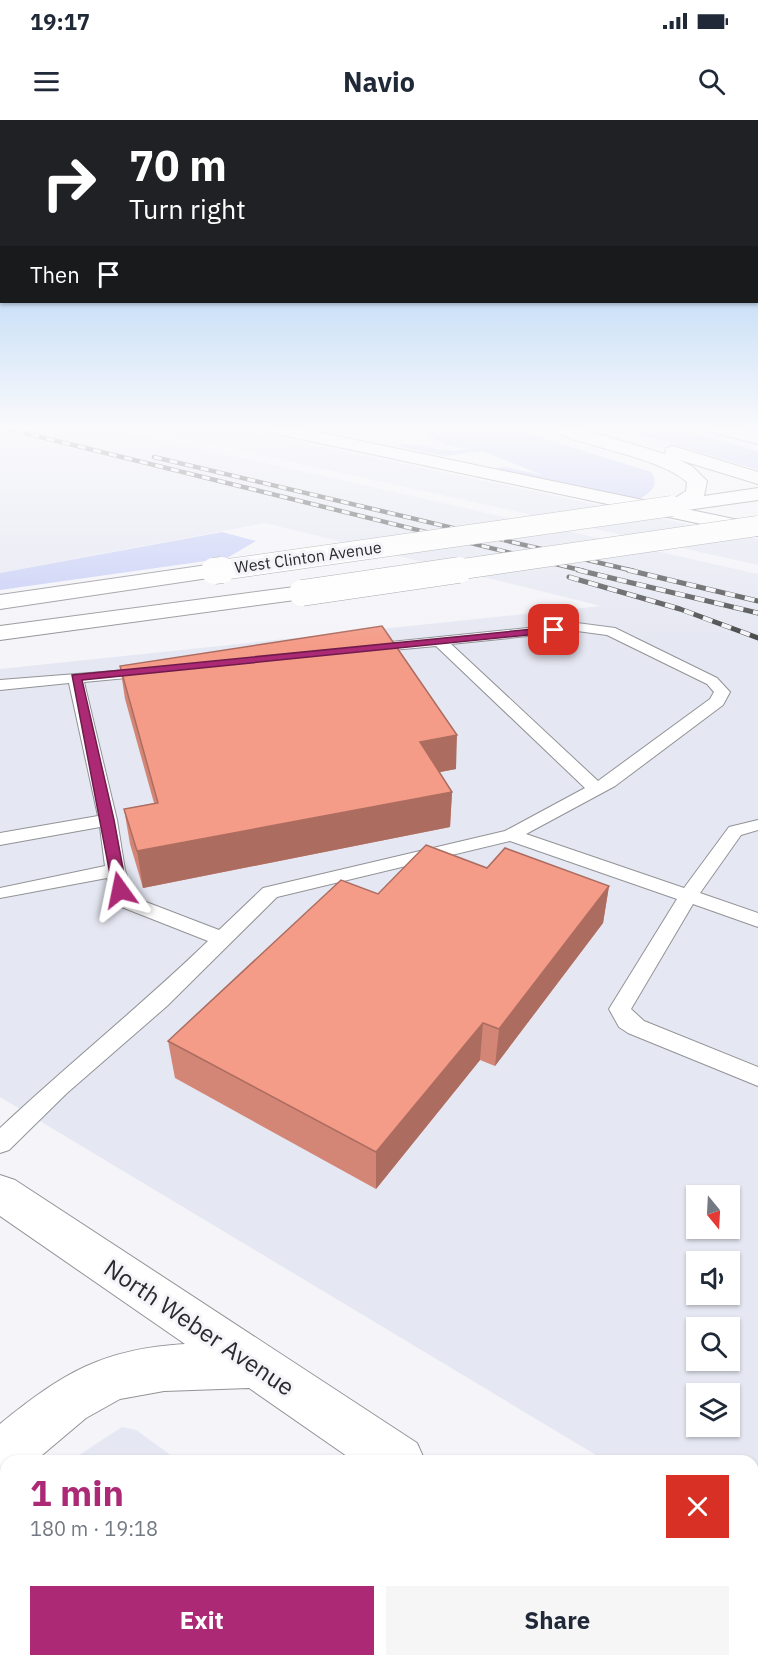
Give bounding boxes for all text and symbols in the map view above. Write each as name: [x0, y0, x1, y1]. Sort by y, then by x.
text: 19:17: [30, 7, 90, 36]
text: Navio: [343, 64, 415, 99]
icon: menu: [30, 65, 63, 98]
icon: search: [695, 65, 728, 98]
text: 70 m: [129, 138, 227, 193]
icon: right: [30, 144, 108, 222]
text: Turn right: [129, 191, 246, 226]
icon: arrive: [92, 258, 125, 291]
text: Then: [30, 260, 80, 289]
street label: West Clinton Avenue: [233, 537, 383, 577]
pin: [528, 604, 579, 655]
icon: arrive: [537, 613, 570, 646]
position arrow: [88, 858, 152, 922]
north arrow: [686, 1185, 740, 1239]
map controls: [686, 1185, 740, 1437]
button: sound: [686, 1251, 740, 1305]
street label: North Weber Avenue: [98, 1252, 301, 1403]
button: search: [686, 1317, 740, 1371]
button: layers: [686, 1383, 740, 1437]
text: 1 min: [30, 1469, 124, 1516]
button: close: [666, 1475, 729, 1538]
text: 180 m · 19:18: [30, 1515, 158, 1542]
button: Exit: [30, 1586, 374, 1655]
button: Share: [386, 1586, 729, 1655]

